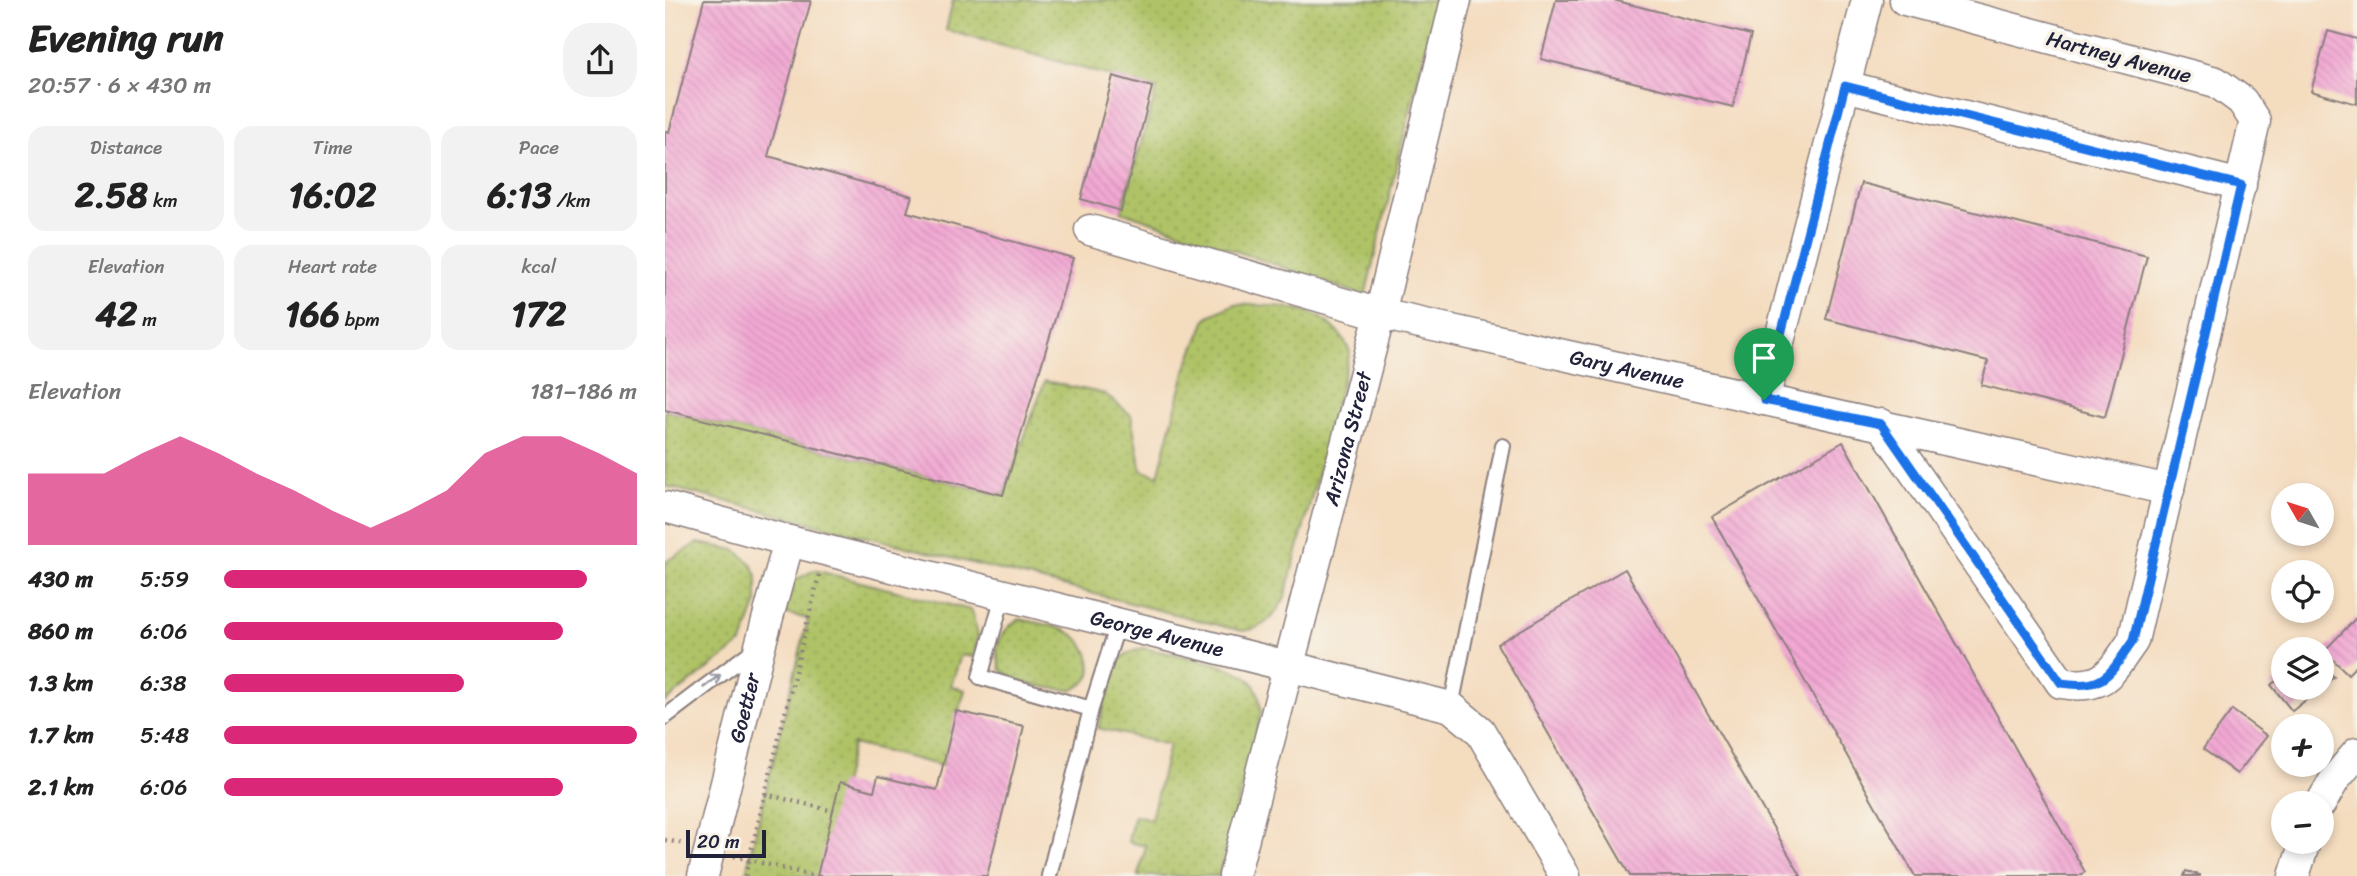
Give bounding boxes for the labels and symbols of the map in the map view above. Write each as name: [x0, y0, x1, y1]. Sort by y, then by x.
street label: Hartney Avenue: [2042, 19, 2196, 95]
pin: [1734, 328, 1794, 400]
street label: Gary Avenue: [1566, 338, 1688, 400]
street label: Arizona Street: [1312, 366, 1384, 511]
north arrow: [2271, 483, 2335, 546]
street label: George Avenue: [1086, 598, 1228, 668]
street label: Goetter: [718, 668, 772, 747]
one-way arrow: [703, 674, 722, 689]
scale bar: [686, 827, 767, 859]

